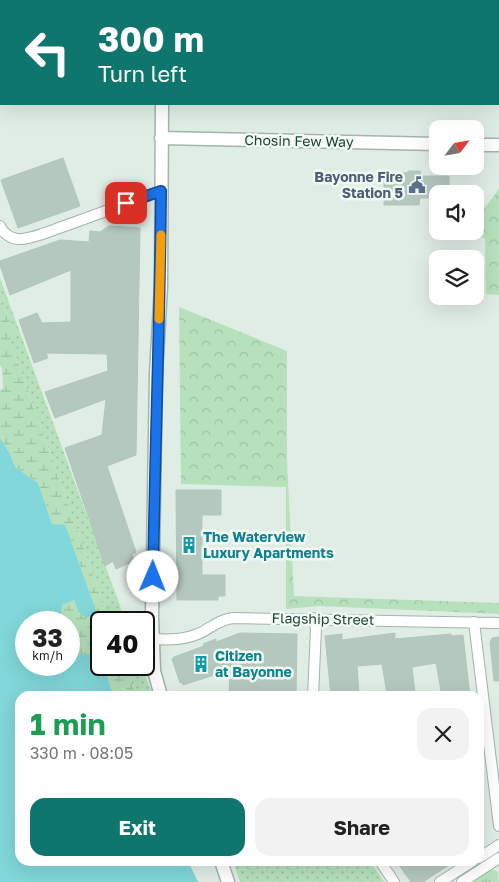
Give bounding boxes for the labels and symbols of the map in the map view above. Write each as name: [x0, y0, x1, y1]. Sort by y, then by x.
north arrow: [429, 120, 484, 175]
street label: Chosin Few Way: [244, 131, 354, 150]
place label: Bayonne Fire Station 5: [314, 168, 403, 201]
public building icon: Bayonne Fire Station 5: [407, 175, 427, 195]
pin: [105, 182, 147, 224]
place label: The Waterview Luxury Apartments: [203, 528, 334, 561]
building icon: The Waterview Luxury Apartments: [179, 535, 199, 555]
position arrow: [126, 550, 178, 602]
street label: Flagship Street: [272, 609, 374, 628]
speed limit sign: 40: [90, 611, 155, 676]
place label: Citizen at Bayonne: [215, 647, 292, 680]
building icon: Citizen at Bayonne: [191, 654, 211, 674]

